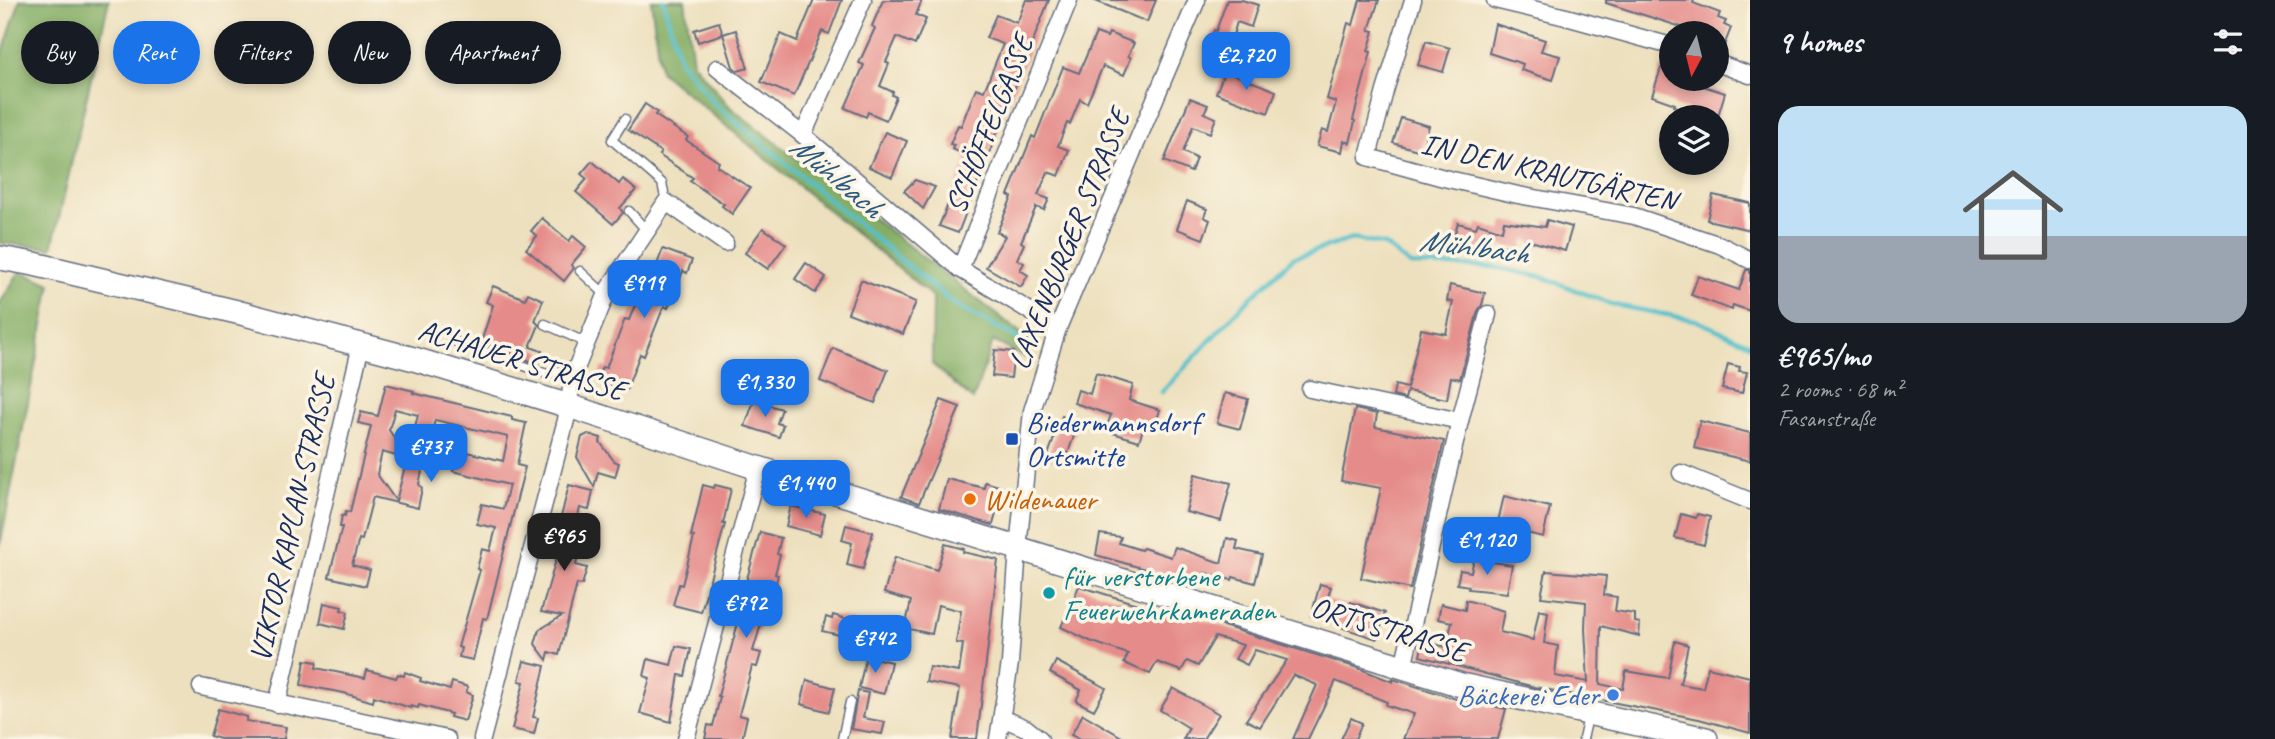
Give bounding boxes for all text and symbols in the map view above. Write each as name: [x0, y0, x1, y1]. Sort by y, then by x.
chip: Buy: [21, 21, 99, 84]
chip: Rent: [113, 21, 200, 84]
chip: Filters: [214, 21, 314, 84]
chip: New: [328, 21, 411, 84]
chip: Apartment: [425, 21, 561, 84]
north arrow: [1659, 21, 1729, 91]
map controls: [1659, 21, 1729, 175]
text: 9 homes: [1778, 23, 1862, 61]
icon: filters: [2209, 23, 2247, 61]
street label: SCHÖFFELGASSE: [936, 26, 1043, 219]
pin: €2,720: [1189, 32, 1303, 92]
text: €2,720: [1218, 40, 1274, 69]
street label: LAXENBURGER STRASSE: [999, 100, 1140, 375]
button: layers: [1659, 105, 1729, 175]
street label: IN DEN KRAUTGÄRTEN: [1418, 124, 1684, 221]
water label: Mühlbach: [782, 126, 893, 229]
icon: home: [1950, 152, 2076, 278]
water label: Mühlbach: [1417, 220, 1533, 274]
pin: €919: [603, 260, 685, 320]
text: €919: [624, 268, 664, 297]
street label: ACHAUER STRASSE: [414, 310, 633, 411]
text: €965/mo: [1778, 337, 1870, 375]
pin: €1,330: [708, 360, 822, 419]
street label: VIKTOR KAPLAN-STRASSE: [240, 367, 344, 665]
text: €1,330: [737, 367, 793, 396]
text: 2 rooms · 68 m²: [1778, 375, 1902, 404]
place label: Biedermannsdorf Ortsmitte: [1026, 403, 1206, 475]
text: Fasanstraße: [1778, 404, 1875, 433]
pin: €737: [390, 424, 472, 484]
marker: Biedermannsdorf Ortsmitte: [1004, 431, 1020, 447]
text: €737: [410, 432, 452, 461]
pin: €1,440: [749, 461, 863, 520]
text: €1,440: [778, 468, 834, 497]
place label: Wildenauer: [984, 480, 1099, 518]
marker: Wildenauer: [962, 491, 978, 507]
pin: €965: [523, 514, 605, 573]
pin: €1,120: [1430, 518, 1544, 577]
text: €965: [543, 521, 585, 550]
text: €1,120: [1459, 525, 1515, 554]
place label: für verstorbene Feuerwehrkameraden: [1063, 557, 1277, 629]
pin: €792: [705, 580, 787, 640]
marker: für verstorbene Feuerwehrkameraden: [1041, 585, 1057, 601]
street label: ORTSSTRASSE: [1307, 587, 1475, 672]
text: €792: [725, 588, 767, 617]
pin: €742: [834, 616, 916, 675]
text: €742: [854, 623, 896, 652]
place label: Bäckerei Eder: [1457, 676, 1601, 714]
marker: Bäckerei Eder: [1605, 687, 1621, 703]

